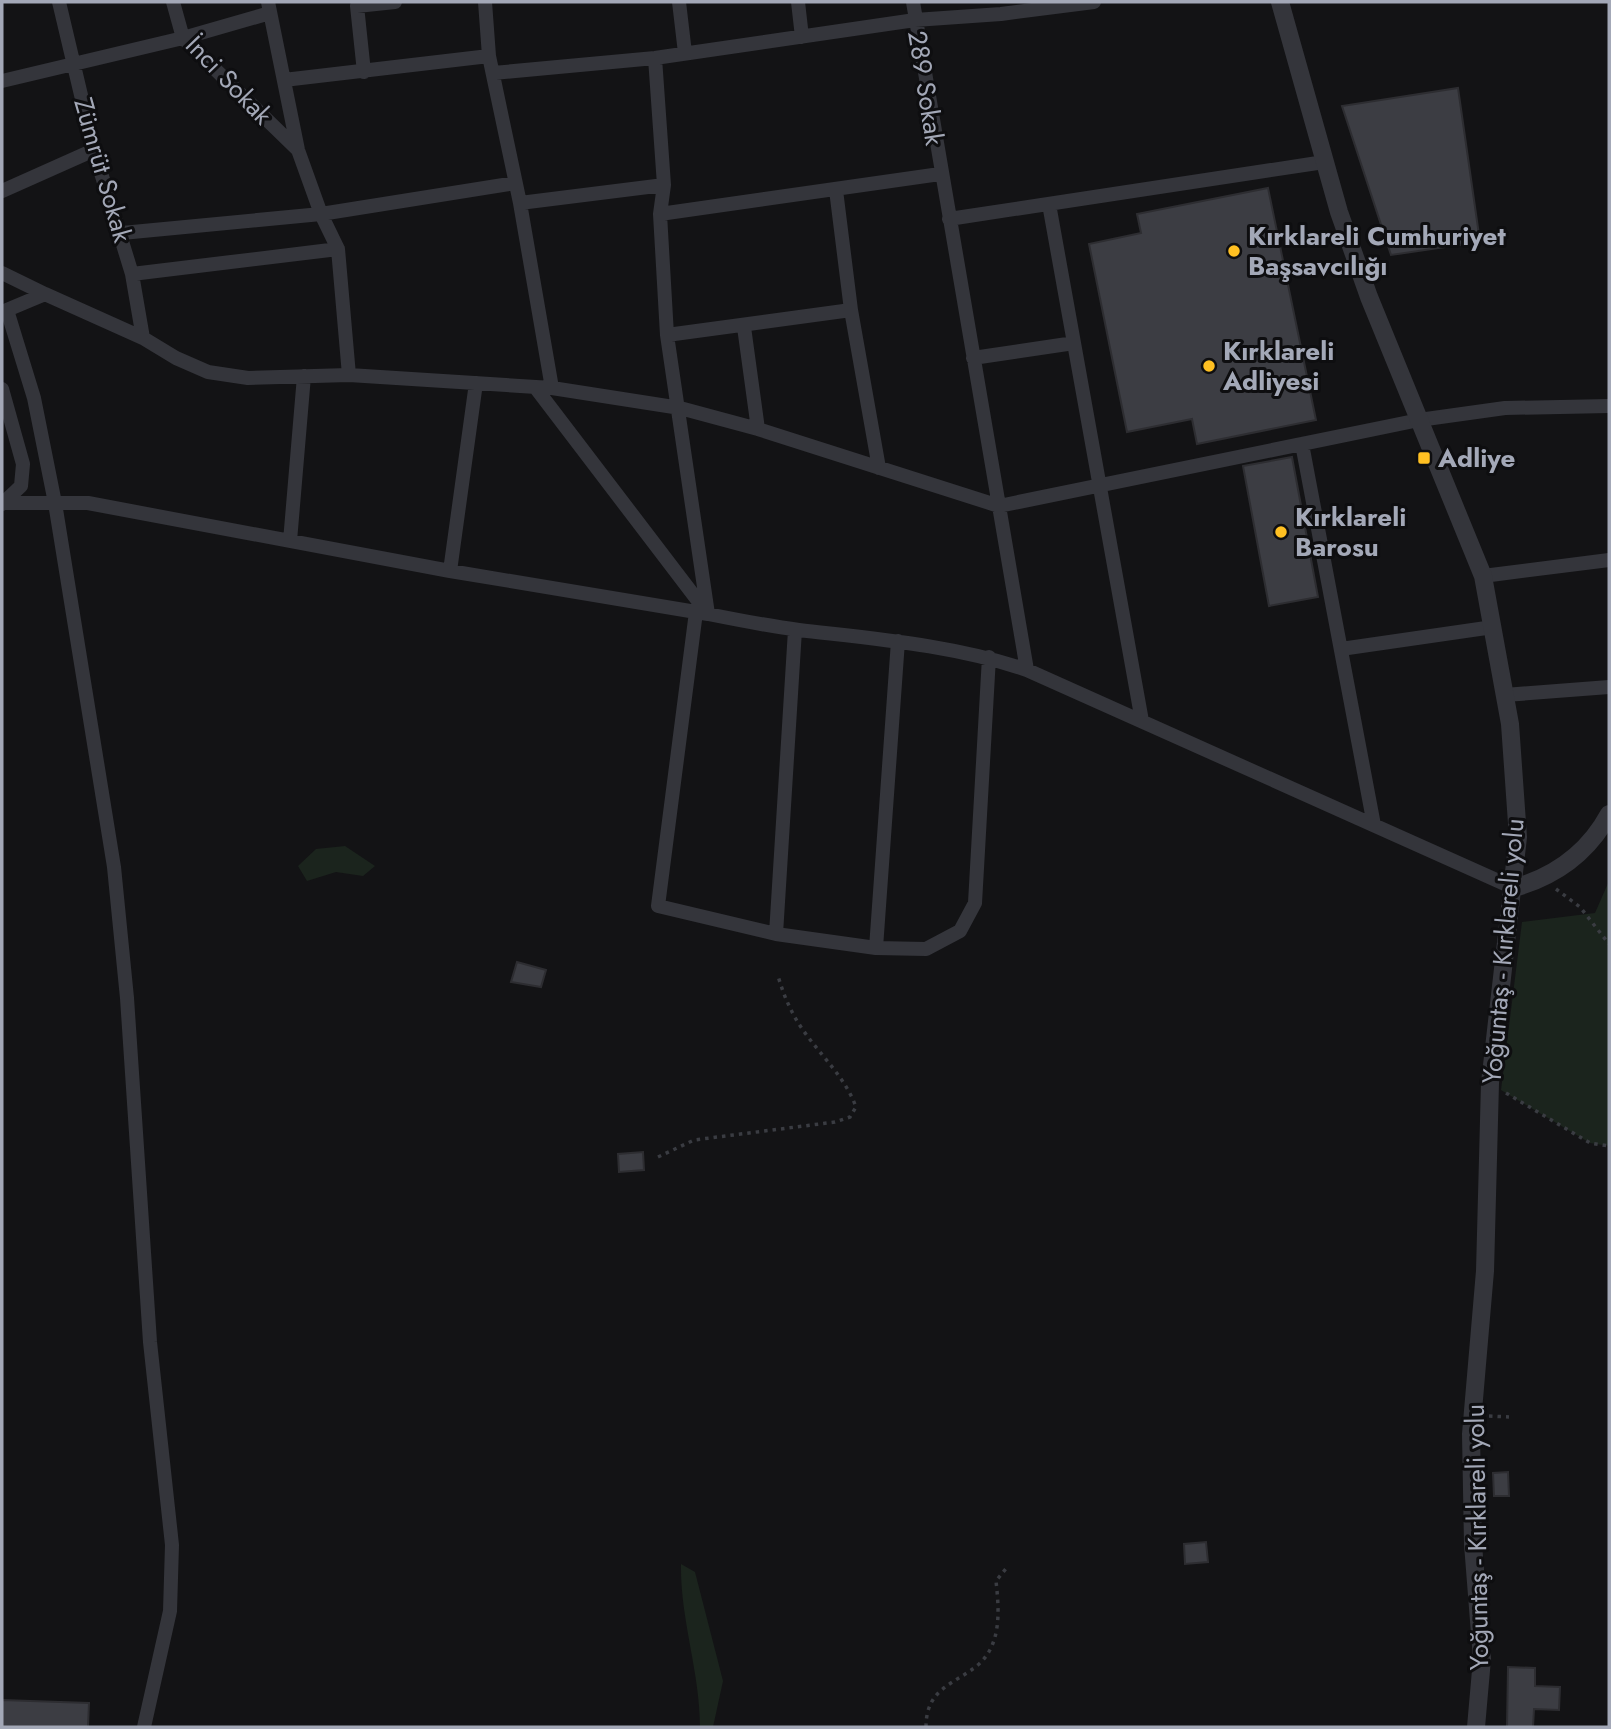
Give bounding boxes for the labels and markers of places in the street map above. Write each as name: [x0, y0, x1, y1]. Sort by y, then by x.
place label: Kırklareli Cumhuriyet Başsavcılığı: [1248, 217, 1506, 285]
marker: Kırklareli Cumhuriyet Başsavcılığı: [1226, 243, 1242, 259]
place label: Kırklareli Adliyesi: [1222, 332, 1334, 400]
marker: Kırklareli Adliyesi: [1201, 358, 1217, 374]
place label: Adliye: [1437, 439, 1516, 477]
marker: Adliye: [1416, 450, 1432, 466]
place label: Kırklareli Barosu: [1295, 498, 1406, 566]
marker: Kırklareli Barosu: [1273, 524, 1289, 540]

